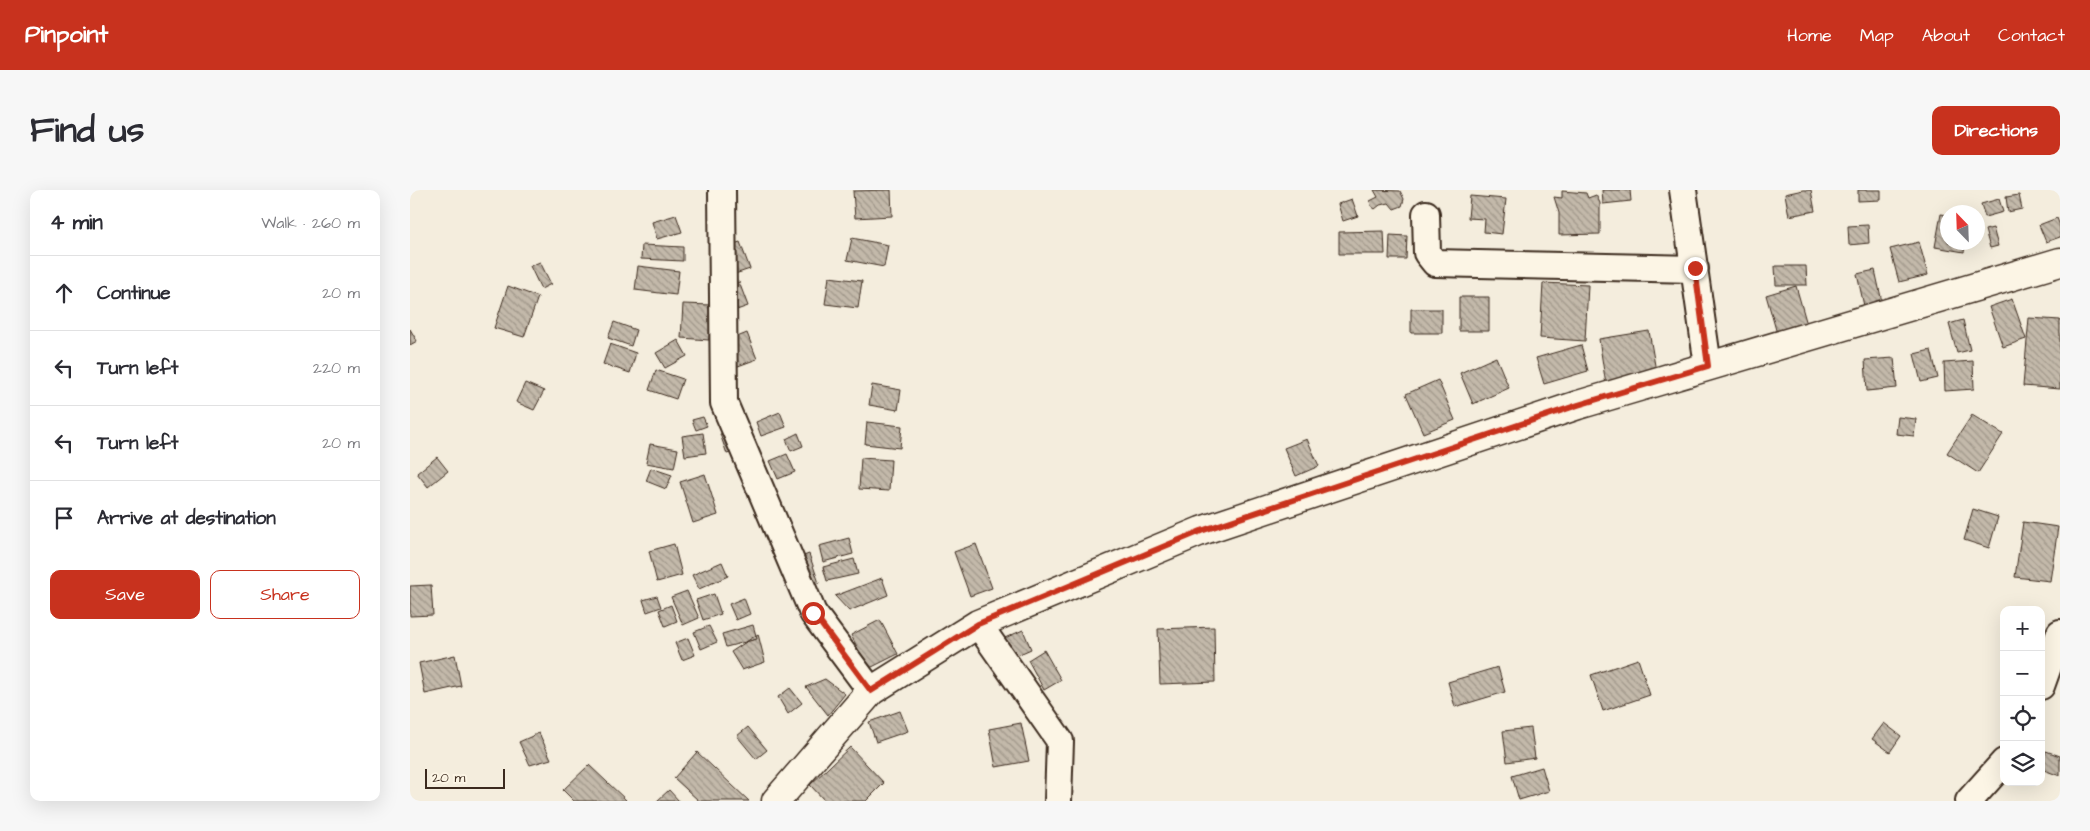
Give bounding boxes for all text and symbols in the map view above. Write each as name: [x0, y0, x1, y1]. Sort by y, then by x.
text: Pinpoint: [25, 18, 108, 52]
text: Home: [1787, 23, 1832, 48]
text: Map: [1860, 23, 1894, 48]
text: About: [1922, 23, 1970, 48]
text: Contact: [1998, 23, 2065, 48]
text: Find us: [30, 106, 144, 155]
button: Directions: [1932, 106, 2060, 155]
north arrow: [1940, 205, 1985, 250]
text: 4 min: [50, 208, 103, 237]
text: Walk · 260 m: [261, 212, 360, 234]
route end: [1684, 257, 1707, 280]
icon: ahead: [50, 279, 78, 307]
text: Continue: [97, 280, 171, 307]
text: 20 m: [322, 282, 360, 304]
icon: left: [50, 354, 78, 382]
text: Turn left: [97, 355, 178, 382]
text: 220 m: [313, 357, 360, 379]
icon: left: [50, 429, 78, 457]
text: Turn left: [97, 430, 178, 457]
text: 20 m: [322, 432, 360, 454]
icon: arrive: [50, 504, 78, 532]
text: Arrive at destination: [97, 505, 276, 532]
button: Save: [50, 570, 200, 619]
button: Share: [210, 570, 360, 619]
route start: [802, 602, 825, 625]
map controls: [2000, 606, 2045, 786]
button: +: [2000, 606, 2045, 651]
button: −: [2000, 651, 2045, 696]
button: locate: [2000, 696, 2045, 741]
button: layers: [2000, 741, 2045, 786]
scale bar: [425, 766, 505, 789]
text: 20 m: [432, 768, 465, 788]

